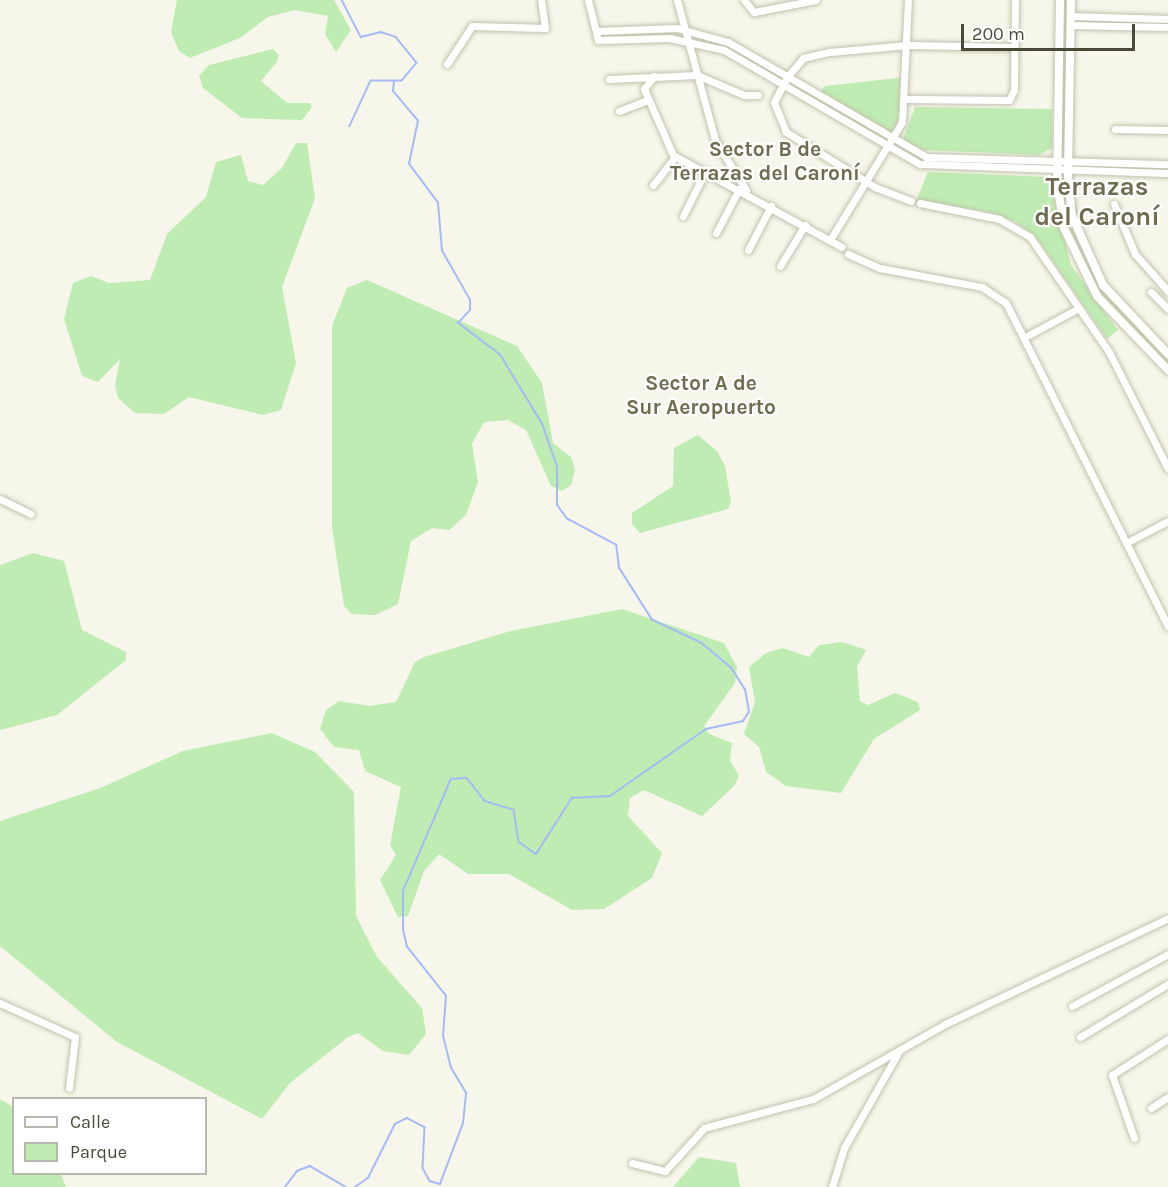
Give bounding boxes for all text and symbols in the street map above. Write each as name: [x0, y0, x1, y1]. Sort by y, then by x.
scale bar: [964, 12, 1138, 50]
text: 200 m: [972, 23, 1025, 45]
district label: Sector B de Terrazas del Caroní: [670, 136, 860, 186]
district label: Terrazas del Caroní: [1034, 171, 1160, 232]
district label: Sector A de Sur Aeropuerto: [626, 370, 776, 420]
legend: [12, 1097, 207, 1175]
text: Calle: [70, 1111, 110, 1133]
text: Parque: [70, 1141, 127, 1163]

